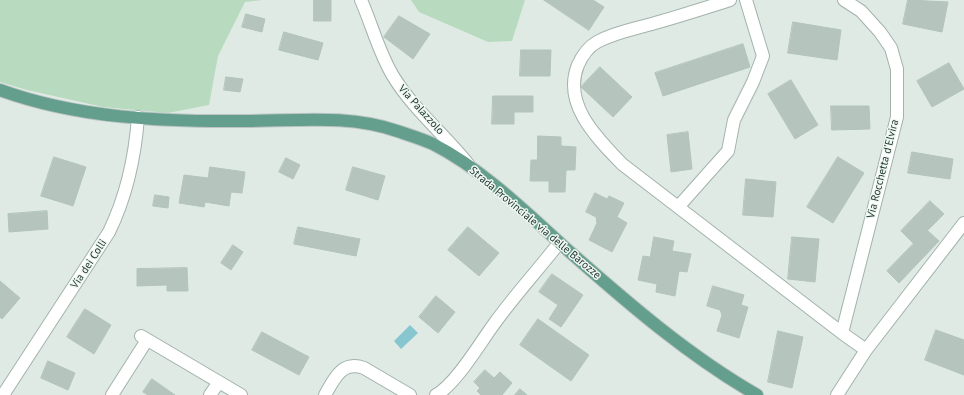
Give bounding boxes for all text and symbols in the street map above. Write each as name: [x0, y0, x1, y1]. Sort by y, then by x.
street label: Via Palazzolo: [395, 82, 447, 138]
street label: Via Rocchetta d'Elvira: [864, 118, 902, 220]
street label: Strada Provinciale via delle Barozze: [467, 164, 603, 282]
street label: Via dei Colli: [68, 237, 110, 291]

